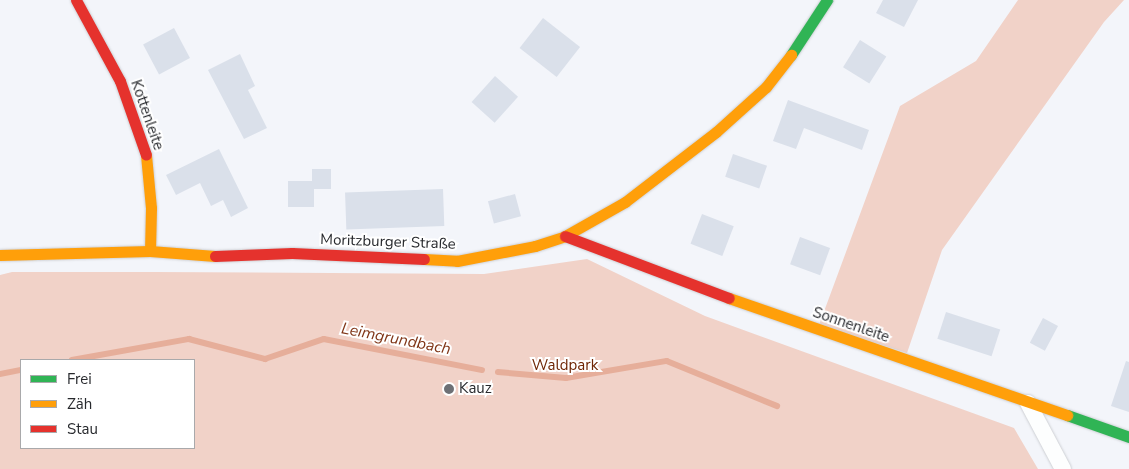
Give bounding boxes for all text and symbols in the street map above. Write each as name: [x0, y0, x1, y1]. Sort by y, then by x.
street label: Kottenleite: [127, 77, 167, 153]
street label: Moritzburger Straße: [320, 231, 456, 253]
street label: Sonnenleite: [810, 303, 892, 347]
water label: Leimgrundbach: [340, 319, 452, 359]
park label: Waldpark: [532, 357, 598, 375]
legend: [20, 359, 195, 449]
text: Frei: [67, 369, 92, 389]
place label: Kauz: [459, 380, 492, 398]
marker: Kauz: [443, 383, 455, 395]
text: Zäh: [67, 394, 92, 414]
text: Stau: [67, 419, 98, 439]

